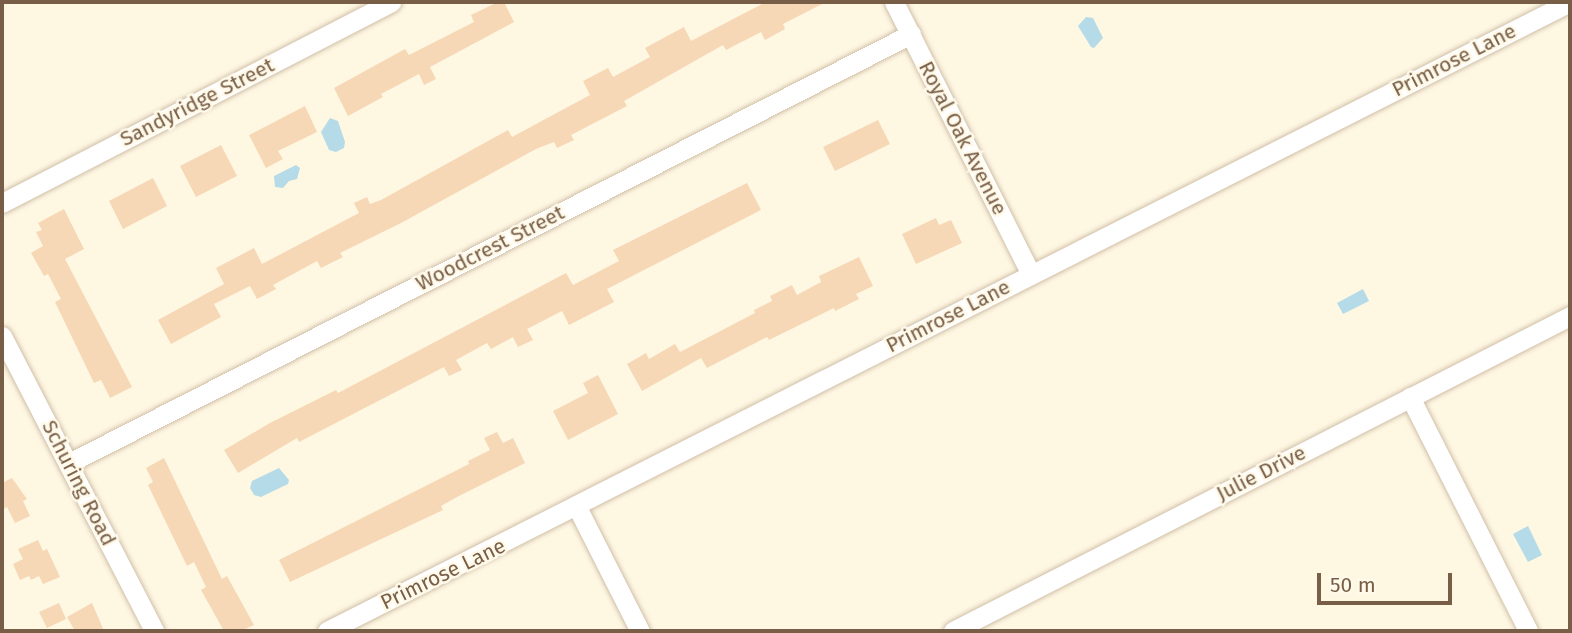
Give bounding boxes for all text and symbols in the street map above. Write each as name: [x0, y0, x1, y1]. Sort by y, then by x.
street label: Primrose Lane: [1388, 18, 1520, 102]
street label: Sandyridge Street: [116, 52, 278, 152]
street label: Royal Oak Avenue: [913, 57, 1013, 219]
street label: Woodcrest Street: [412, 200, 568, 296]
street label: Primrose Lane: [882, 274, 1014, 358]
street label: Schuring Road: [37, 416, 121, 550]
street label: Julie Drive: [1212, 440, 1310, 506]
street label: Primrose Lane: [376, 533, 510, 615]
scale bar: [1320, 560, 1455, 604]
text: 50 m: [1330, 572, 1376, 598]

